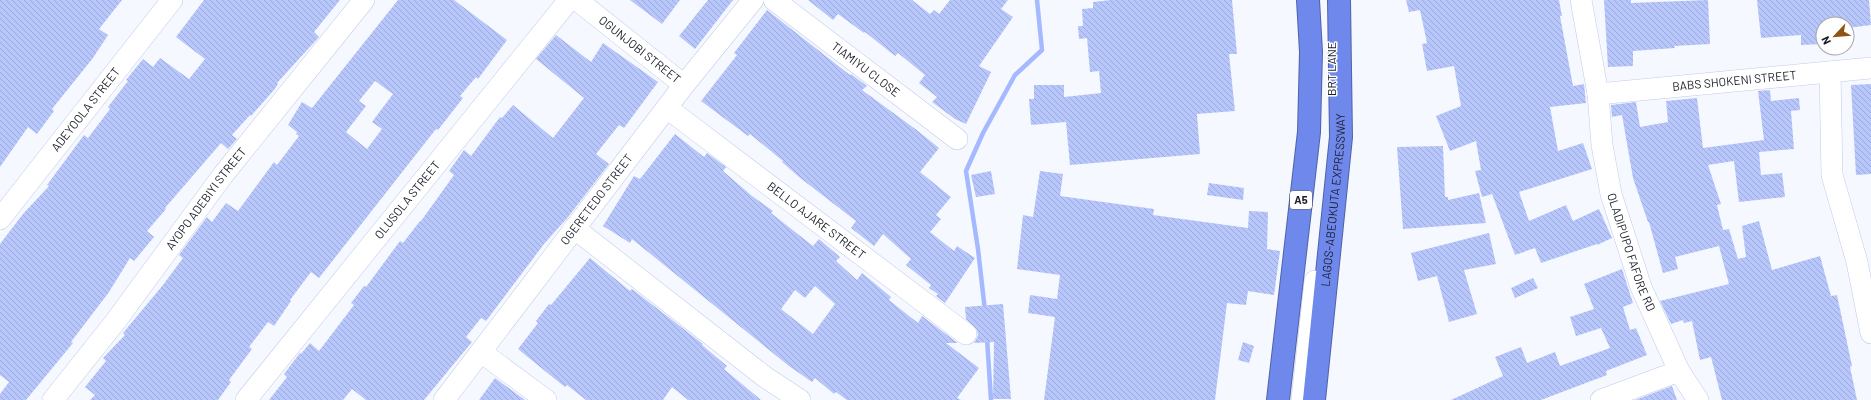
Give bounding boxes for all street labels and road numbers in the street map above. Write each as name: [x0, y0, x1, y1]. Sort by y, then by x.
street label: OGUNJOBI STREET: [597, 12, 684, 86]
street label: TIAMIYU CLOSE: [829, 38, 903, 99]
street label: BRT LANE: [1324, 42, 1338, 96]
street label: ADEYOOLA STREET: [48, 64, 122, 154]
street label: BABS SHOKENI STREET: [1672, 67, 1797, 93]
street label: LAGOS-ABEOKUTA EXPRESSWAY: [1318, 113, 1347, 287]
street label: AYOPO ADEBIYI STREET: [162, 144, 249, 252]
street label: OGERETEDO STREET: [557, 151, 635, 247]
street label: OLUSOLA STREET: [371, 158, 442, 241]
street label: BELLO AJARE STREET: [765, 178, 869, 262]
road number: A5: [1290, 191, 1312, 209]
street label: OLADIPUPO FAFORE RD: [1605, 191, 1659, 313]

